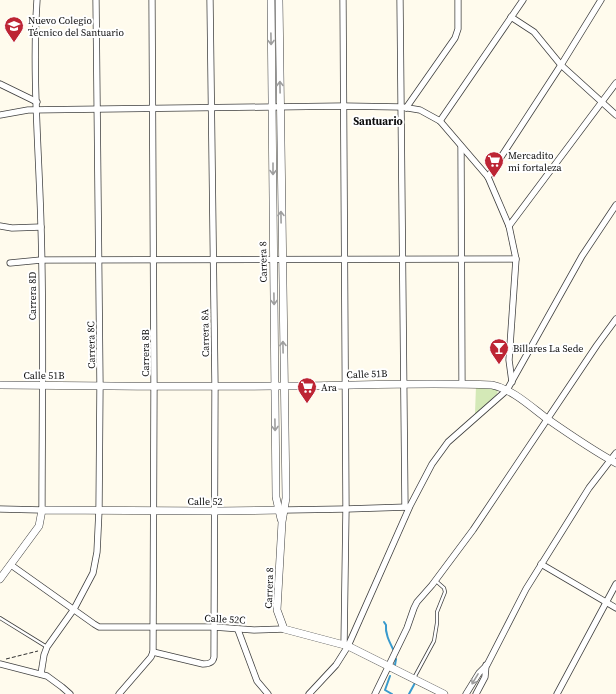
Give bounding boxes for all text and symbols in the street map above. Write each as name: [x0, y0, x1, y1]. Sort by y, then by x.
place label: Nuevo Colegio Técnico del Santuario: [28, 14, 125, 39]
school or university icon: Nuevo Colegio Técnico del Santuario: [3, 15, 25, 43]
one-way arrow: [267, 32, 275, 45]
one-way arrow: [276, 81, 284, 94]
district label: Santuario: [353, 114, 403, 129]
place label: Mercadito mi fortaleza: [508, 149, 563, 174]
supermarket icon: Mercadito mi fortaleza: [483, 150, 505, 178]
one-way arrow: [269, 162, 277, 175]
one-way arrow: [277, 211, 285, 224]
street label: Carrera 8: [256, 241, 270, 283]
street label: Carrera 8D: [26, 272, 39, 320]
one-way arrow: [270, 292, 278, 305]
street label: Carrera 8A: [198, 309, 212, 357]
street label: Carrera 8C: [84, 321, 98, 369]
street label: Carrera 8B: [139, 329, 152, 377]
bar icon: Billares La Sede: [488, 337, 510, 365]
one-way arrow: [279, 341, 287, 354]
place label: Billares La Sede: [513, 342, 583, 355]
street label: Calle 51B: [346, 367, 388, 381]
street label: Calle 51B: [23, 369, 65, 382]
supermarket icon: Ara: [296, 376, 318, 404]
place label: Ara: [321, 381, 338, 394]
one-way arrow: [271, 418, 279, 431]
street label: Calle 52: [188, 495, 222, 508]
street label: Carrera 8: [262, 567, 276, 609]
street label: Calle 52C: [204, 611, 246, 627]
one-way arrow: [471, 673, 479, 685]

